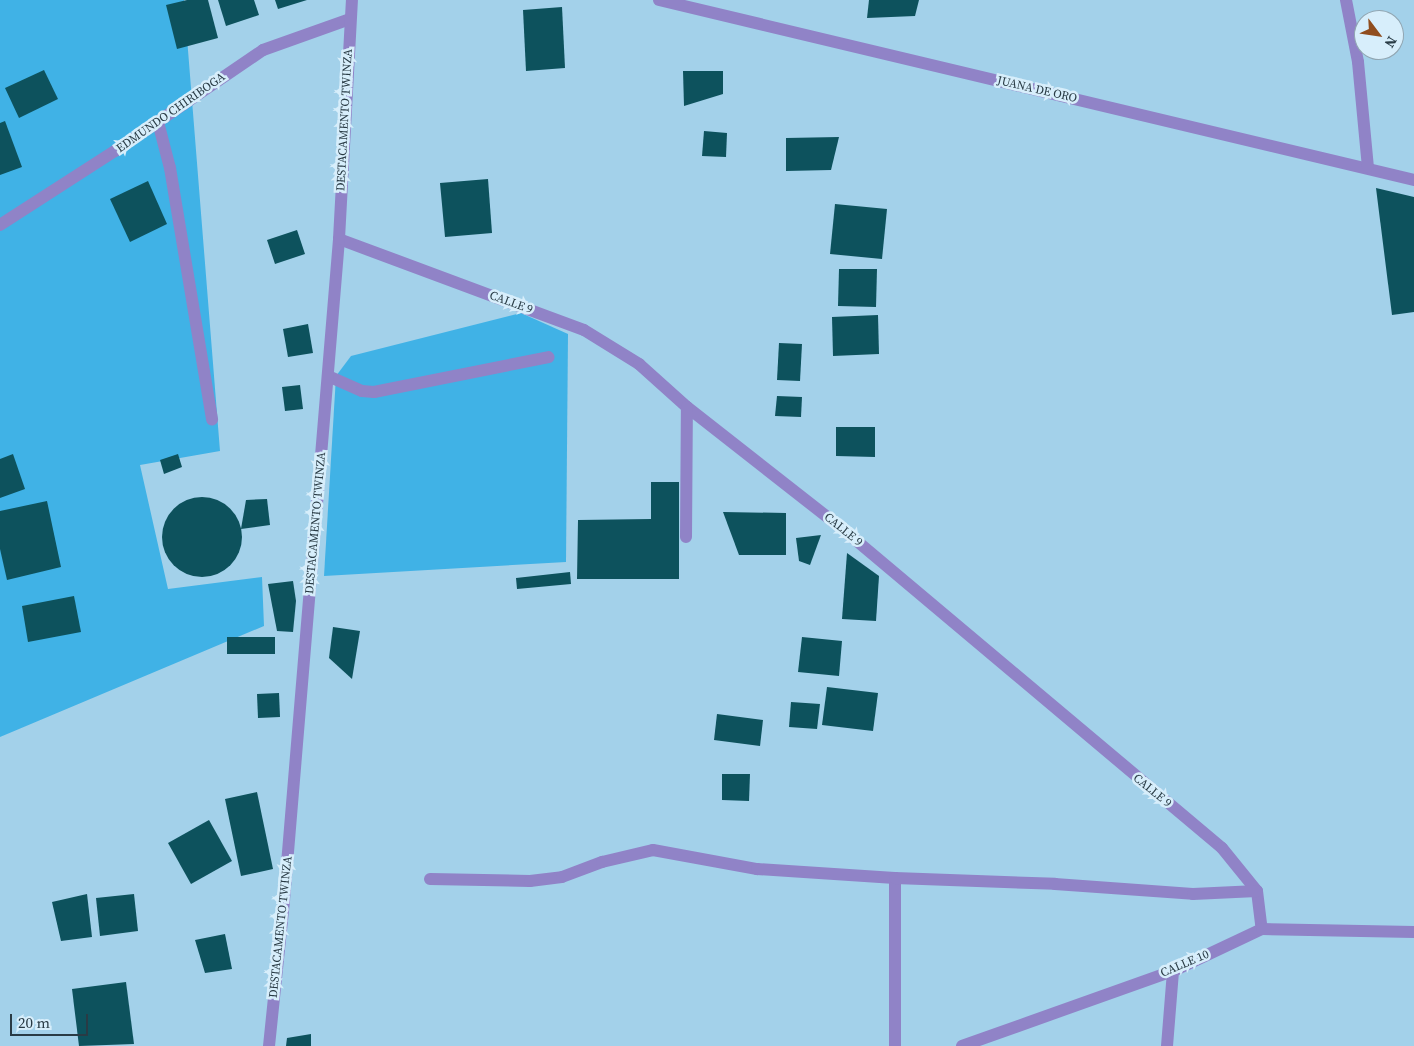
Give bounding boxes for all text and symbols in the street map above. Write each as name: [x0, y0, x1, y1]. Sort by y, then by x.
north arrow: [1354, 10, 1404, 60]
text: N: [1380, 33, 1402, 52]
street label: DESTACAMENTO TWINZA: [334, 48, 356, 192]
street label: EDMUNDO CHIRIBOGA: [114, 70, 228, 156]
street label: JUANA DE ORO: [996, 74, 1078, 106]
street label: CALLE 9: [487, 288, 535, 318]
street label: DESTACAMENTO TWINZA: [303, 451, 329, 595]
street label: CALLE 9: [821, 510, 865, 550]
street label: CALLE 9: [1130, 771, 1174, 811]
street label: DESTACAMENTO TWINZA: [266, 855, 296, 999]
street label: CALLE 10: [1159, 947, 1211, 981]
scale bar: [12, 1004, 90, 1036]
text: 20 m: [18, 1012, 50, 1033]

